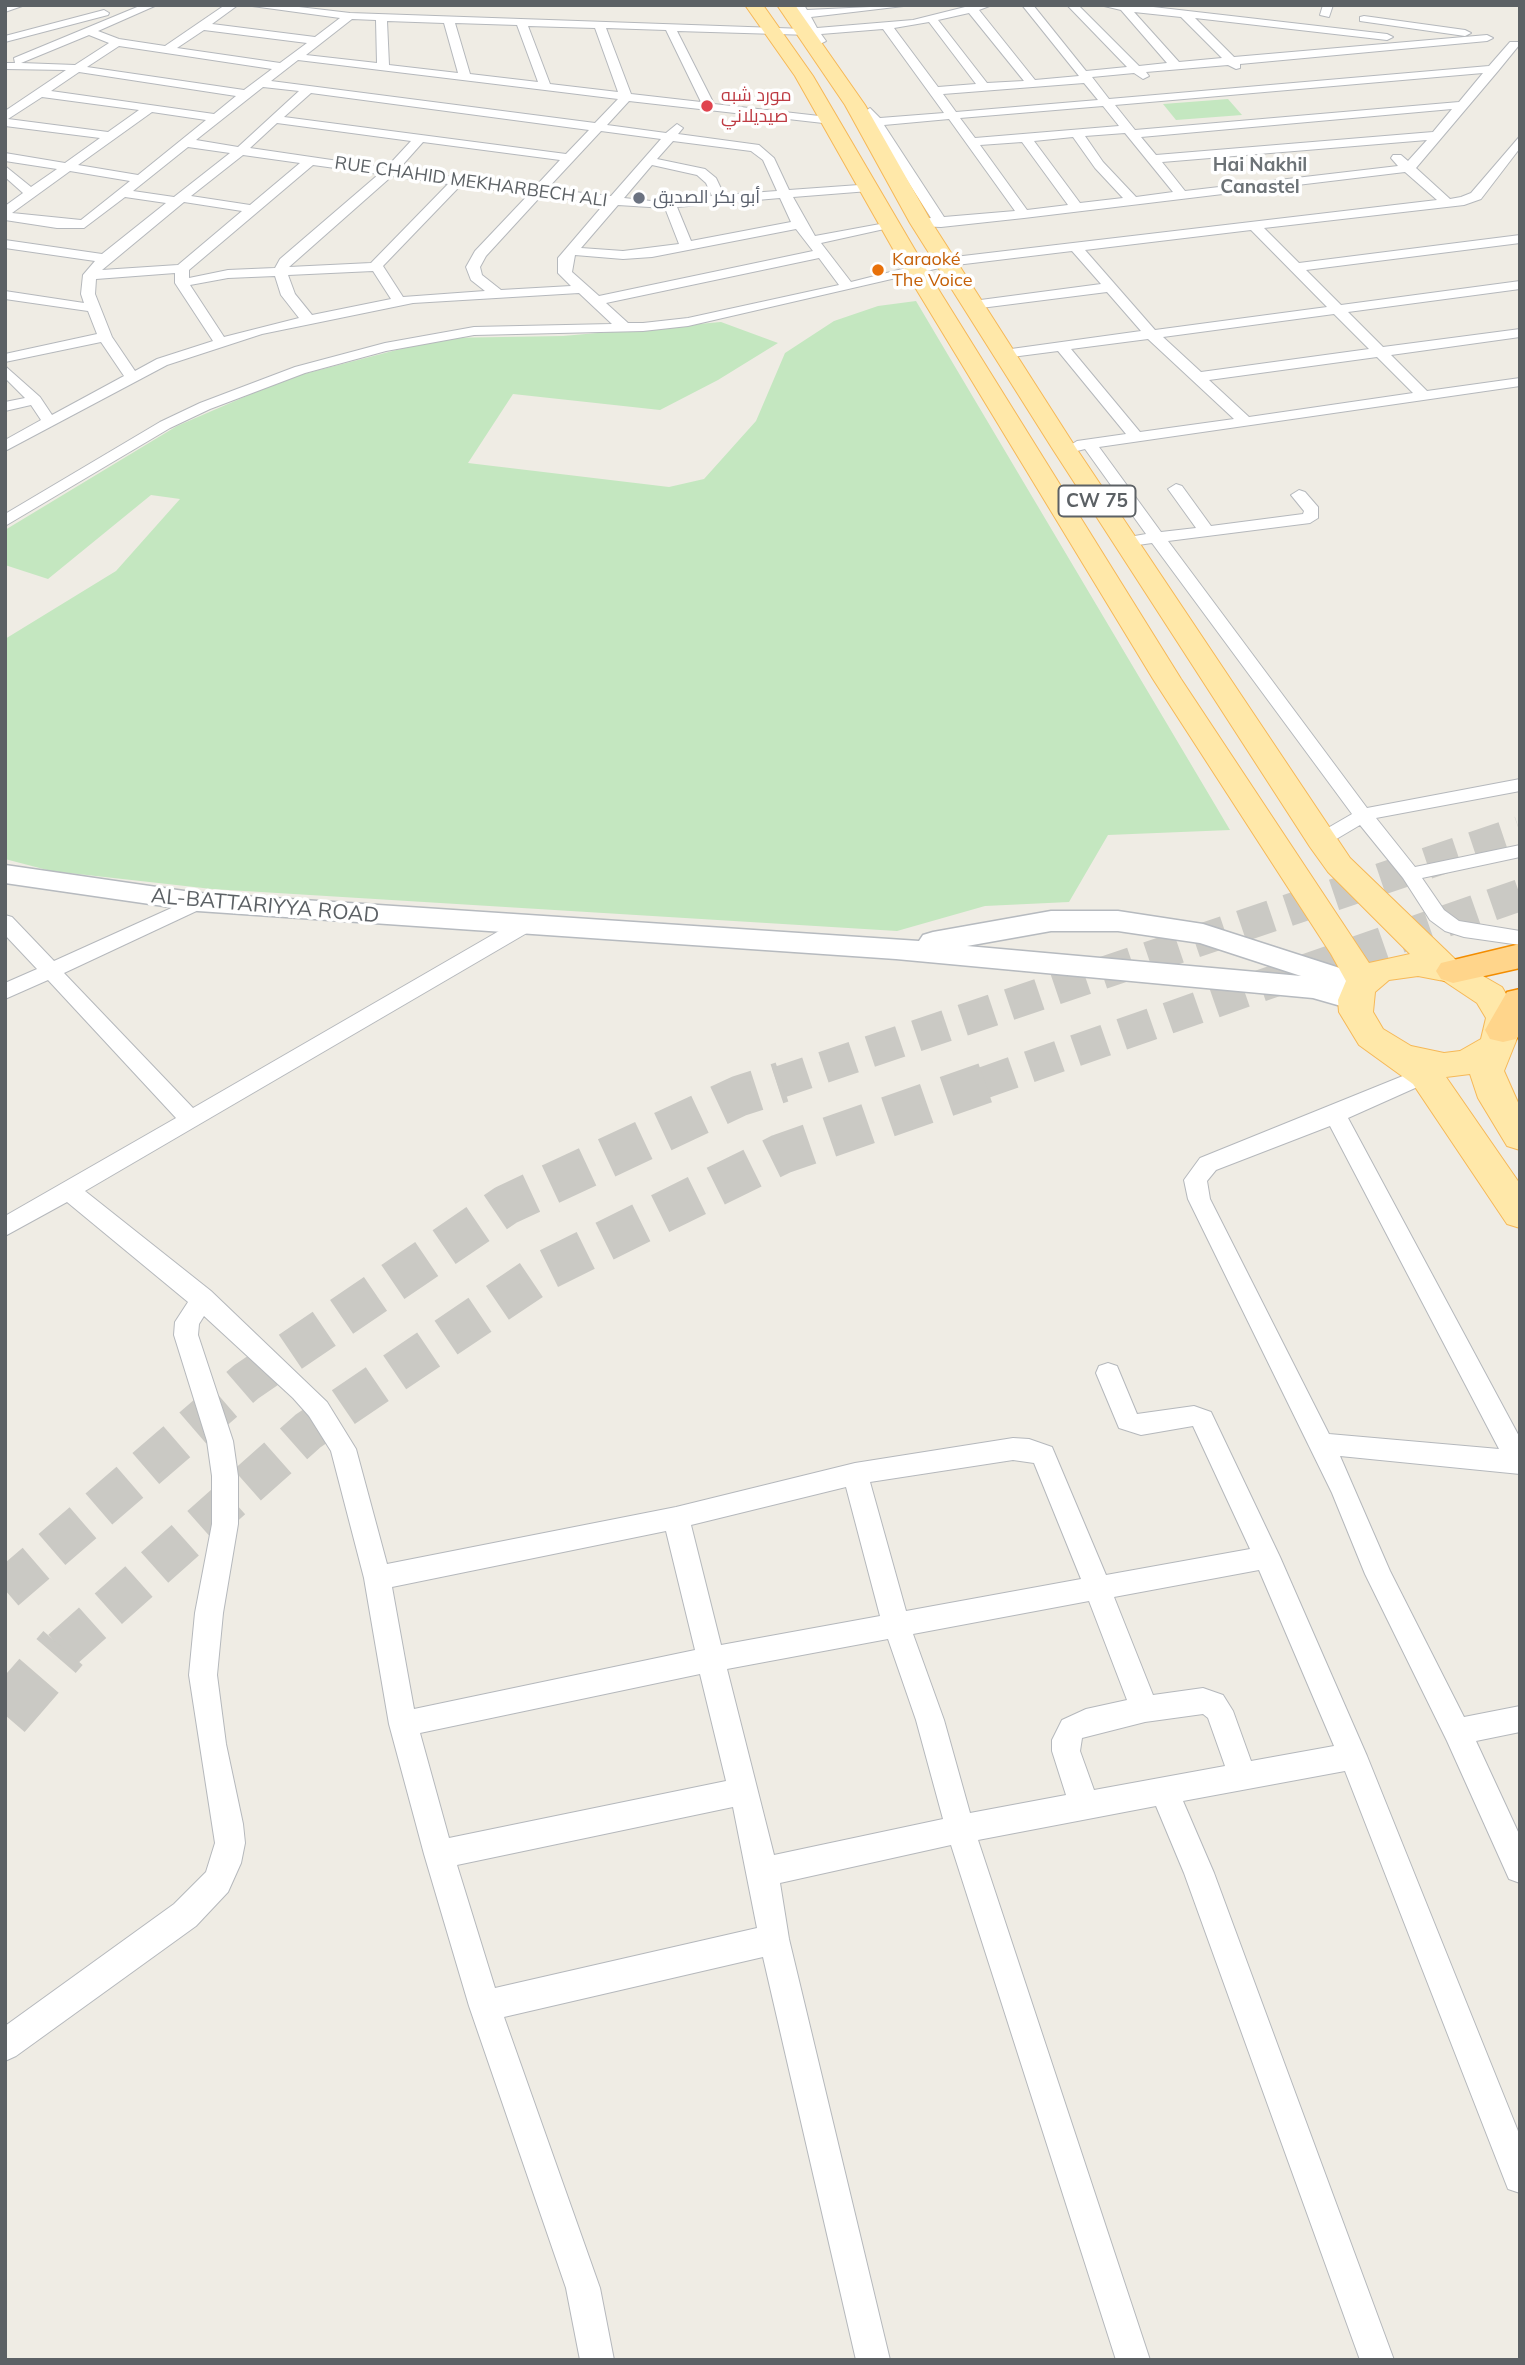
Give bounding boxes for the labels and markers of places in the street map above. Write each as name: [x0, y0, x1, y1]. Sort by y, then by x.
place label: مورد شبه صيديلاني: [721, 85, 792, 128]
marker: مورد شبه صيديلاني: [699, 98, 715, 114]
place label: أبو بكر الصديق: [653, 187, 760, 209]
marker: أبو بكر الصديق: [631, 190, 647, 206]
place label: Karaoké The Voice: [892, 249, 973, 292]
marker: Karaoké The Voice: [870, 262, 886, 278]

